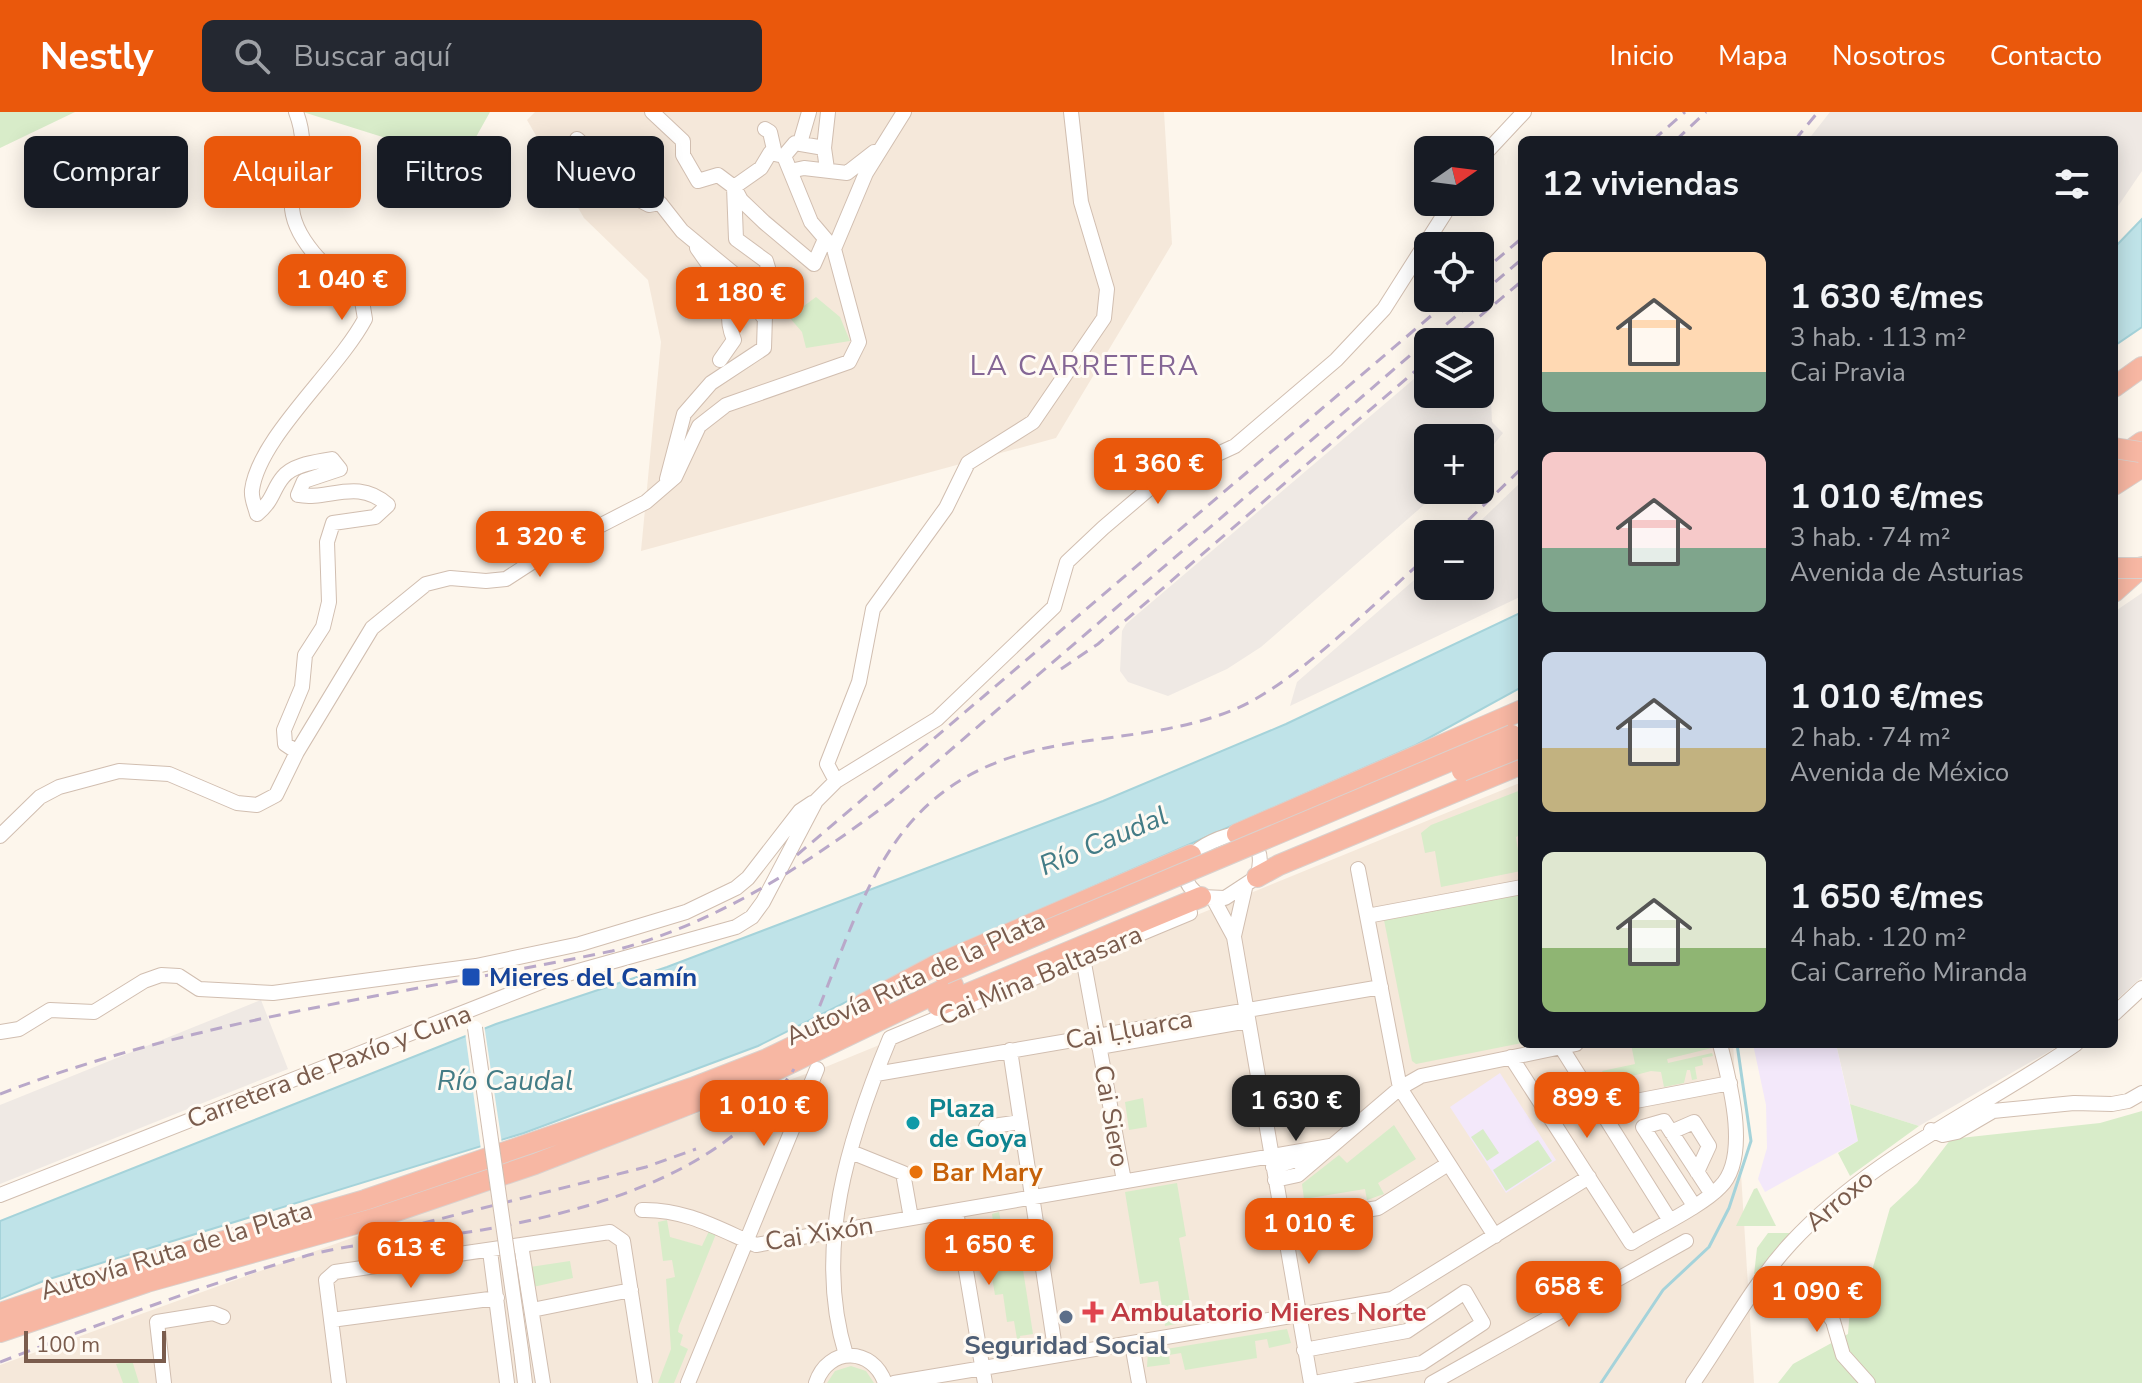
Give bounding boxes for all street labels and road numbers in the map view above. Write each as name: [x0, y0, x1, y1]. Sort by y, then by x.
street label: Autovía Ruta de la Plata: [780, 903, 1051, 1054]
street label: Cai Mina Baltasara: [933, 917, 1147, 1034]
street label: Carretera de Paxío y Cuna: [182, 996, 476, 1137]
street label: Cai Ḷḷuarca: [1063, 1001, 1195, 1058]
street label: Cai Siero: [1085, 1062, 1138, 1170]
street label: Arroxo: [1798, 1161, 1881, 1239]
street label: Autovía Ruta de la Plata: [36, 1192, 317, 1309]
street label: Cai Xixón: [762, 1208, 876, 1259]

